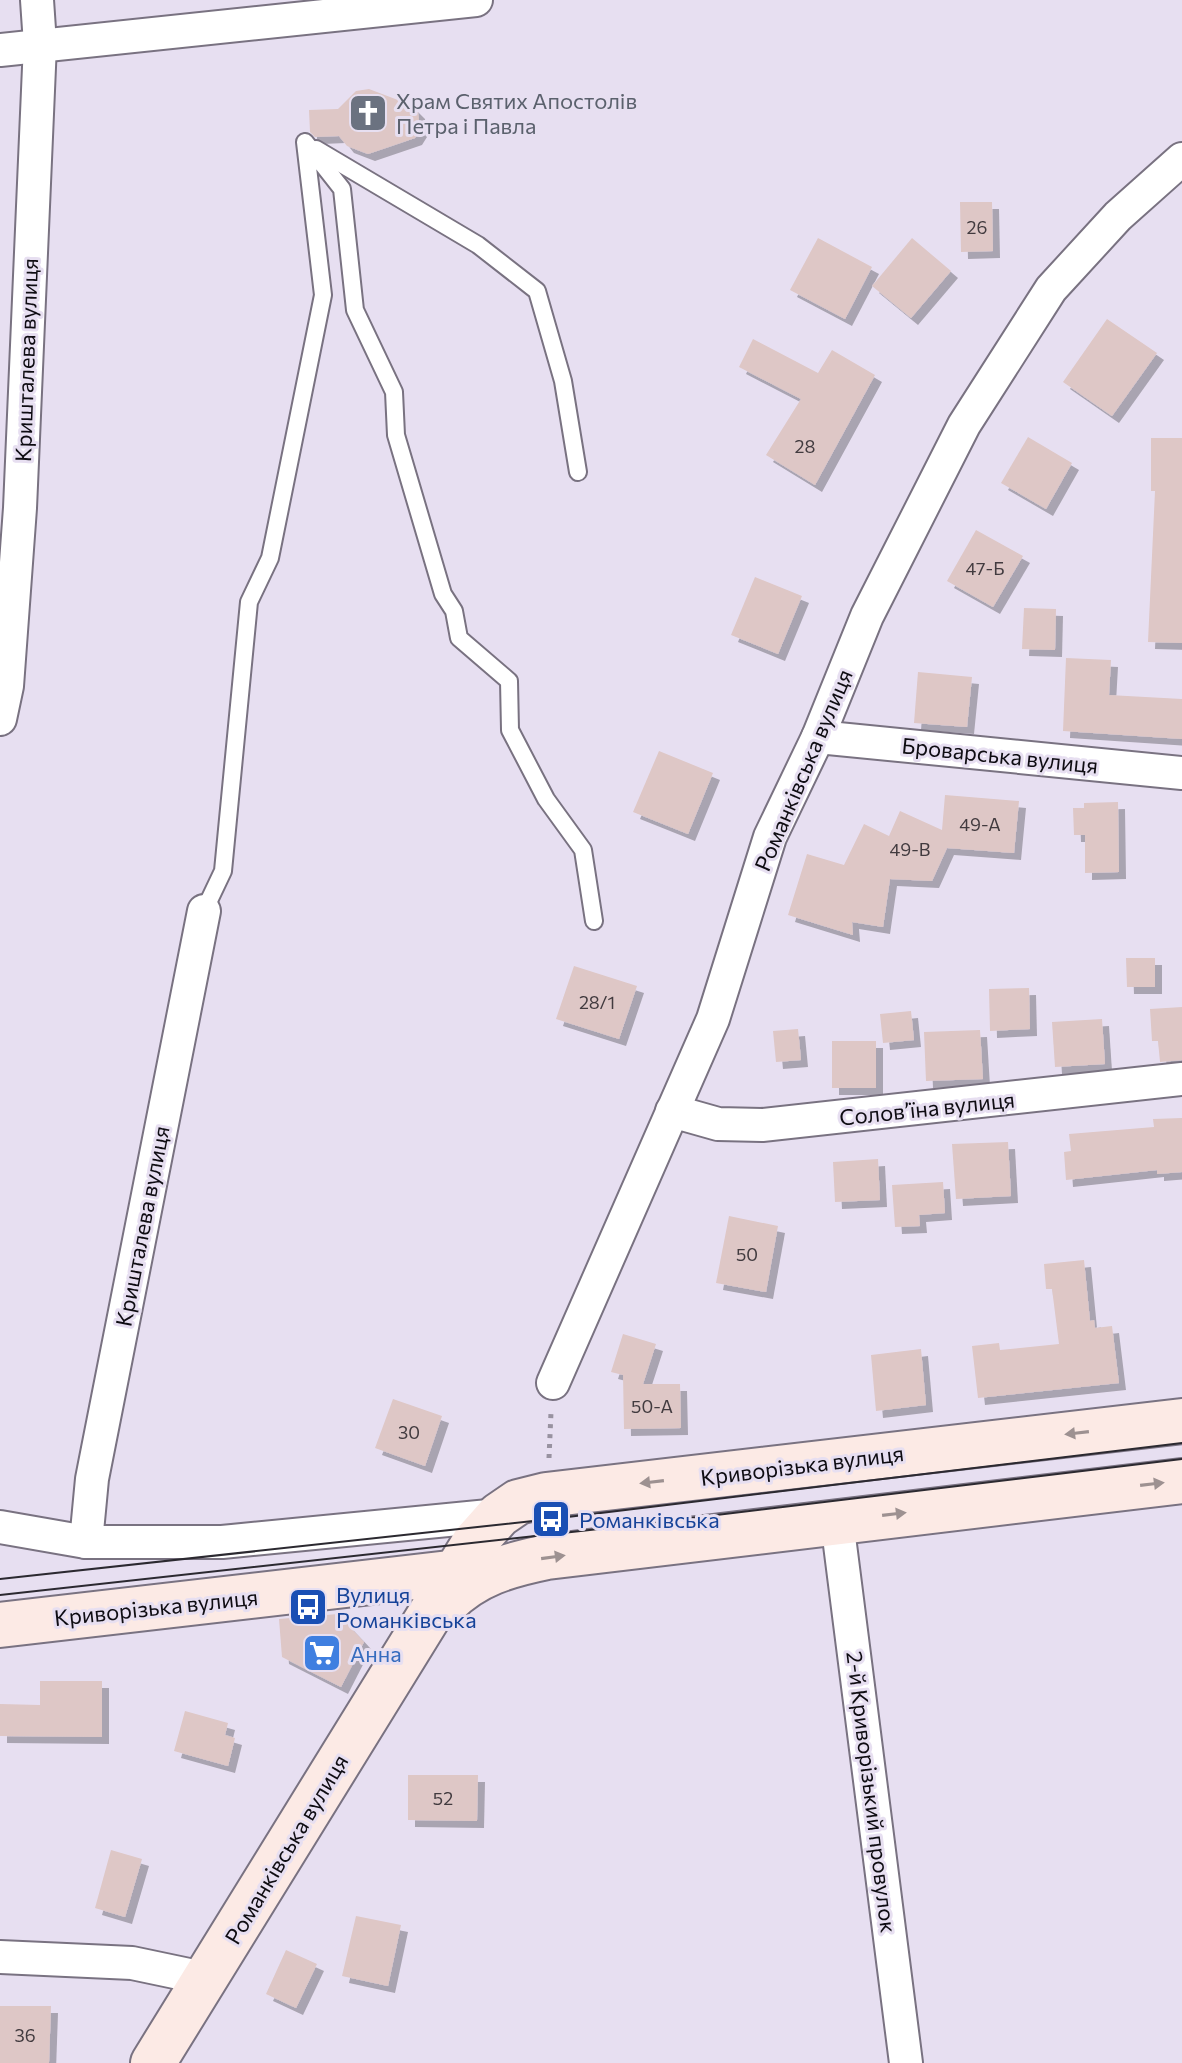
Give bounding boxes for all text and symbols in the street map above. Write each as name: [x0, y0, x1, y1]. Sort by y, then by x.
place label: Храм Святих Апостолів Петра і Павла: [396, 87, 637, 139]
church icon: Храм Святих Апостолів Петра і Павла: [347, 92, 389, 134]
house number: 26: [967, 216, 987, 238]
street label: Кришталева вулиця: [9, 258, 43, 462]
house number: 28: [795, 435, 816, 457]
house number: 47-Б: [966, 557, 1004, 579]
street label: Романківська вулиця: [748, 665, 858, 875]
street label: Броварська вулиця: [901, 731, 1099, 779]
house number: 49-А: [959, 813, 1001, 835]
house number: 49-В: [890, 838, 930, 860]
house number: 28/1: [579, 991, 615, 1013]
street label: Соловʼїна вулиця: [838, 1085, 1016, 1131]
street label: Кришталева вулиця: [109, 1123, 175, 1329]
house number: 50: [736, 1243, 758, 1265]
house number: 50-А: [631, 1395, 673, 1417]
house number: 30: [398, 1421, 420, 1443]
one-way arrow: [1064, 1427, 1089, 1440]
street label: Криворізька вулиця: [699, 1439, 905, 1491]
one-way arrow: [639, 1476, 664, 1489]
one-way arrow: [1140, 1478, 1165, 1491]
bus stop icon: Романківська: [530, 1498, 572, 1540]
place label: Романківська: [579, 1506, 720, 1533]
one-way arrow: [882, 1508, 907, 1521]
one-way arrow: [541, 1550, 566, 1563]
place label: Вулиця Романківська: [336, 1581, 477, 1633]
street label: Криворізька вулиця: [53, 1583, 259, 1631]
bus stop icon: Вулиця Романківська: [287, 1586, 329, 1628]
supermarket icon: Анна: [301, 1632, 343, 1674]
place label: Анна: [350, 1640, 402, 1667]
street label: 2-й Криворізький провулок: [841, 1650, 903, 1935]
street label: Романківська вулиця: [219, 1749, 353, 1949]
house number: 52: [433, 1787, 453, 1809]
house number: 36: [14, 2024, 36, 2046]

